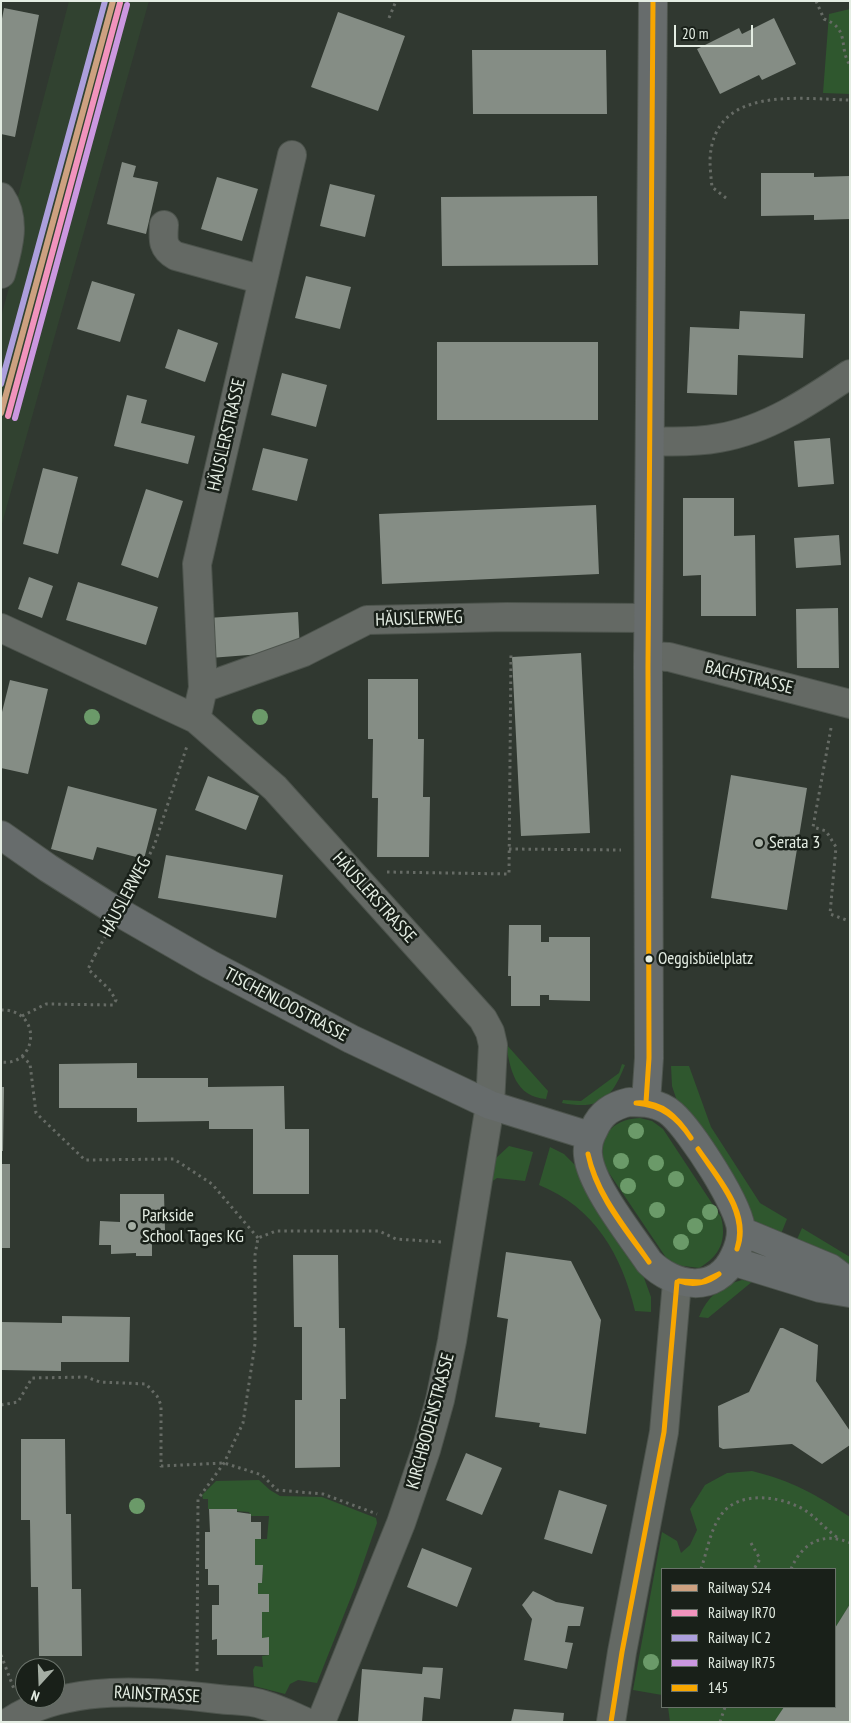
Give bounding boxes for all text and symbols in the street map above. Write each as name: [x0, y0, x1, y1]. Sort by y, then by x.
scale bar: [676, 15, 755, 47]
text: 20 m: [682, 24, 708, 43]
street label: HÄUSLERSTRASSE: [204, 377, 250, 493]
street label: HÄUSLERWEG: [375, 607, 463, 631]
street label: BACHSTRASSE: [703, 657, 795, 699]
place label: Serata 3: [769, 832, 820, 854]
marker: Serata 3: [753, 837, 765, 849]
street label: HÄUSLERSTRASSE: [328, 848, 420, 948]
street label: HÄUSLERWEG: [96, 853, 156, 941]
place label: Oeggisbüelplatz: [658, 949, 753, 969]
marker: Oeggisbüelplatz: [644, 954, 654, 964]
street label: TISCHENLOOSTRASSE: [220, 963, 352, 1047]
place label: Parkside School Tages KG: [142, 1205, 244, 1248]
marker: Parkside School Tages KG: [126, 1220, 138, 1232]
street label: KIRCHBODENSTRASSE: [402, 1351, 460, 1491]
legend: [661, 1568, 836, 1708]
text: Railway S24: [708, 1578, 771, 1597]
text: Railway IR70: [708, 1603, 775, 1622]
text: Railway IC 2: [708, 1628, 771, 1647]
text: Railway IR75: [708, 1653, 775, 1672]
north arrow: [15, 1658, 65, 1708]
text: 145: [708, 1678, 728, 1697]
street label: RAINSTRASSE: [113, 1682, 201, 1708]
text: N: [29, 1686, 42, 1706]

